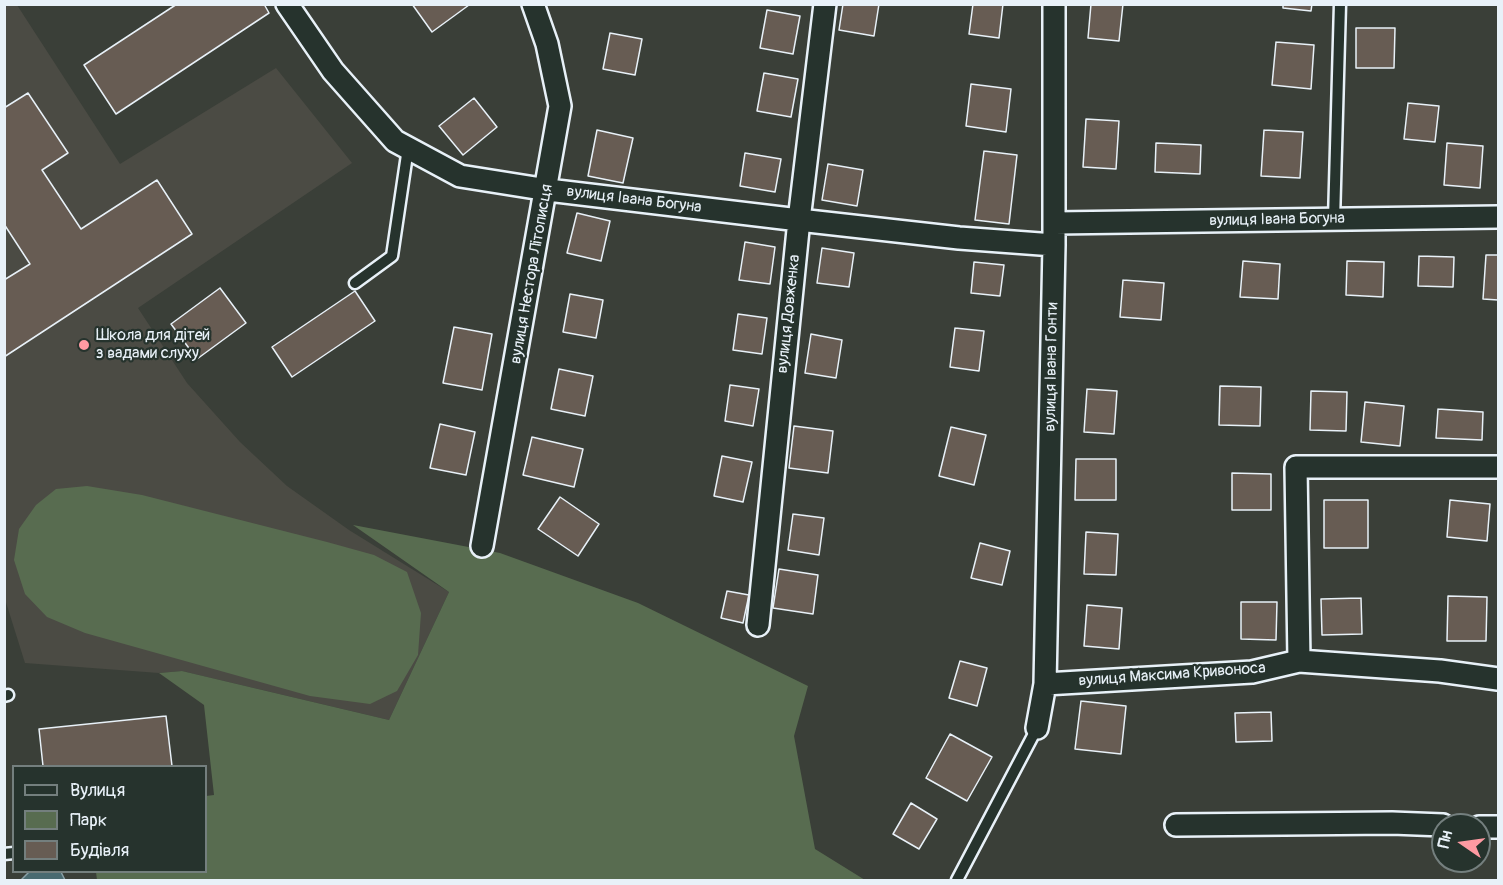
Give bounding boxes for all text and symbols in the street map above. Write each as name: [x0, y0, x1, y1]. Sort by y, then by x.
street label: вулиця Івана Богуна: [565, 182, 703, 218]
street label: вулиця Нестора Літописця: [507, 183, 557, 365]
street label: вулиця Івана Богуна: [1209, 209, 1345, 231]
street label: вулиця Довженка: [773, 254, 805, 374]
street label: вулиця Івана Гонти: [1041, 302, 1063, 432]
place label: Школа для дітей з вадами слуху: [96, 326, 210, 364]
marker: Школа для дітей з вадами слуху: [77, 338, 91, 352]
street label: вулиця Максима Кривоноса: [1078, 659, 1266, 691]
legend: [12, 765, 207, 873]
text: Вулиця: [70, 779, 125, 802]
text: Парк: [70, 809, 107, 832]
north arrow: [1431, 813, 1491, 873]
text: Пн: [1434, 829, 1457, 850]
text: Будівля: [70, 839, 129, 862]

